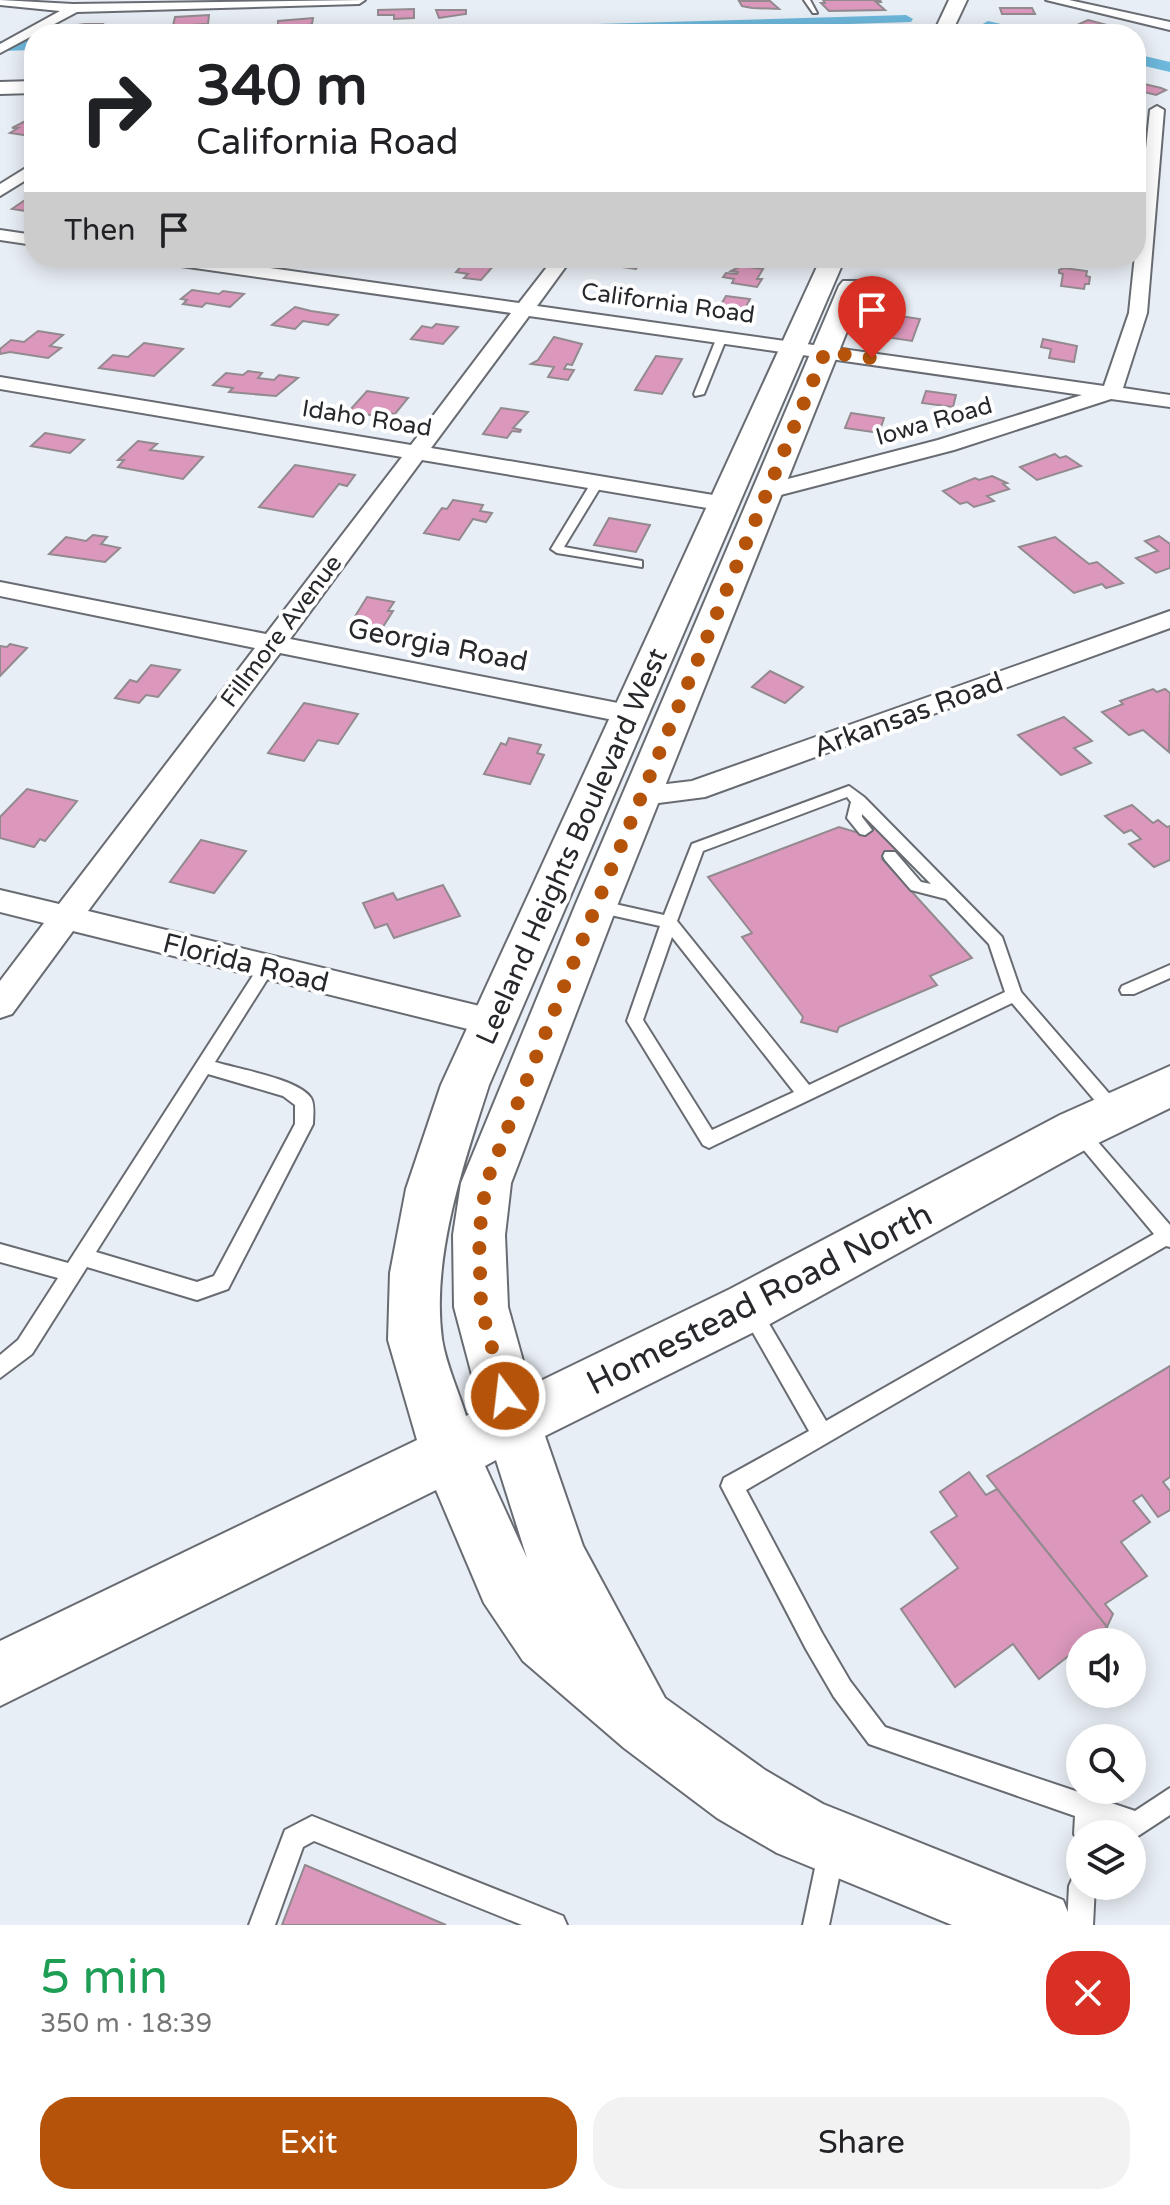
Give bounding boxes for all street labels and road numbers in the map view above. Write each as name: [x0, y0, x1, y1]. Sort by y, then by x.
street label: California Road: [579, 277, 757, 330]
street label: Iowa Road: [873, 391, 996, 452]
street label: Idaho Road: [300, 394, 434, 443]
street label: Fillmore Avenue: [215, 549, 348, 713]
street label: Georgia Road: [345, 611, 531, 679]
street label: Leeland Heights Boulevard West: [469, 643, 675, 1050]
street label: Arkansas Road: [809, 665, 1008, 765]
street label: Florida Road: [159, 926, 332, 1000]
street label: Homestead Road North: [580, 1194, 939, 1404]

